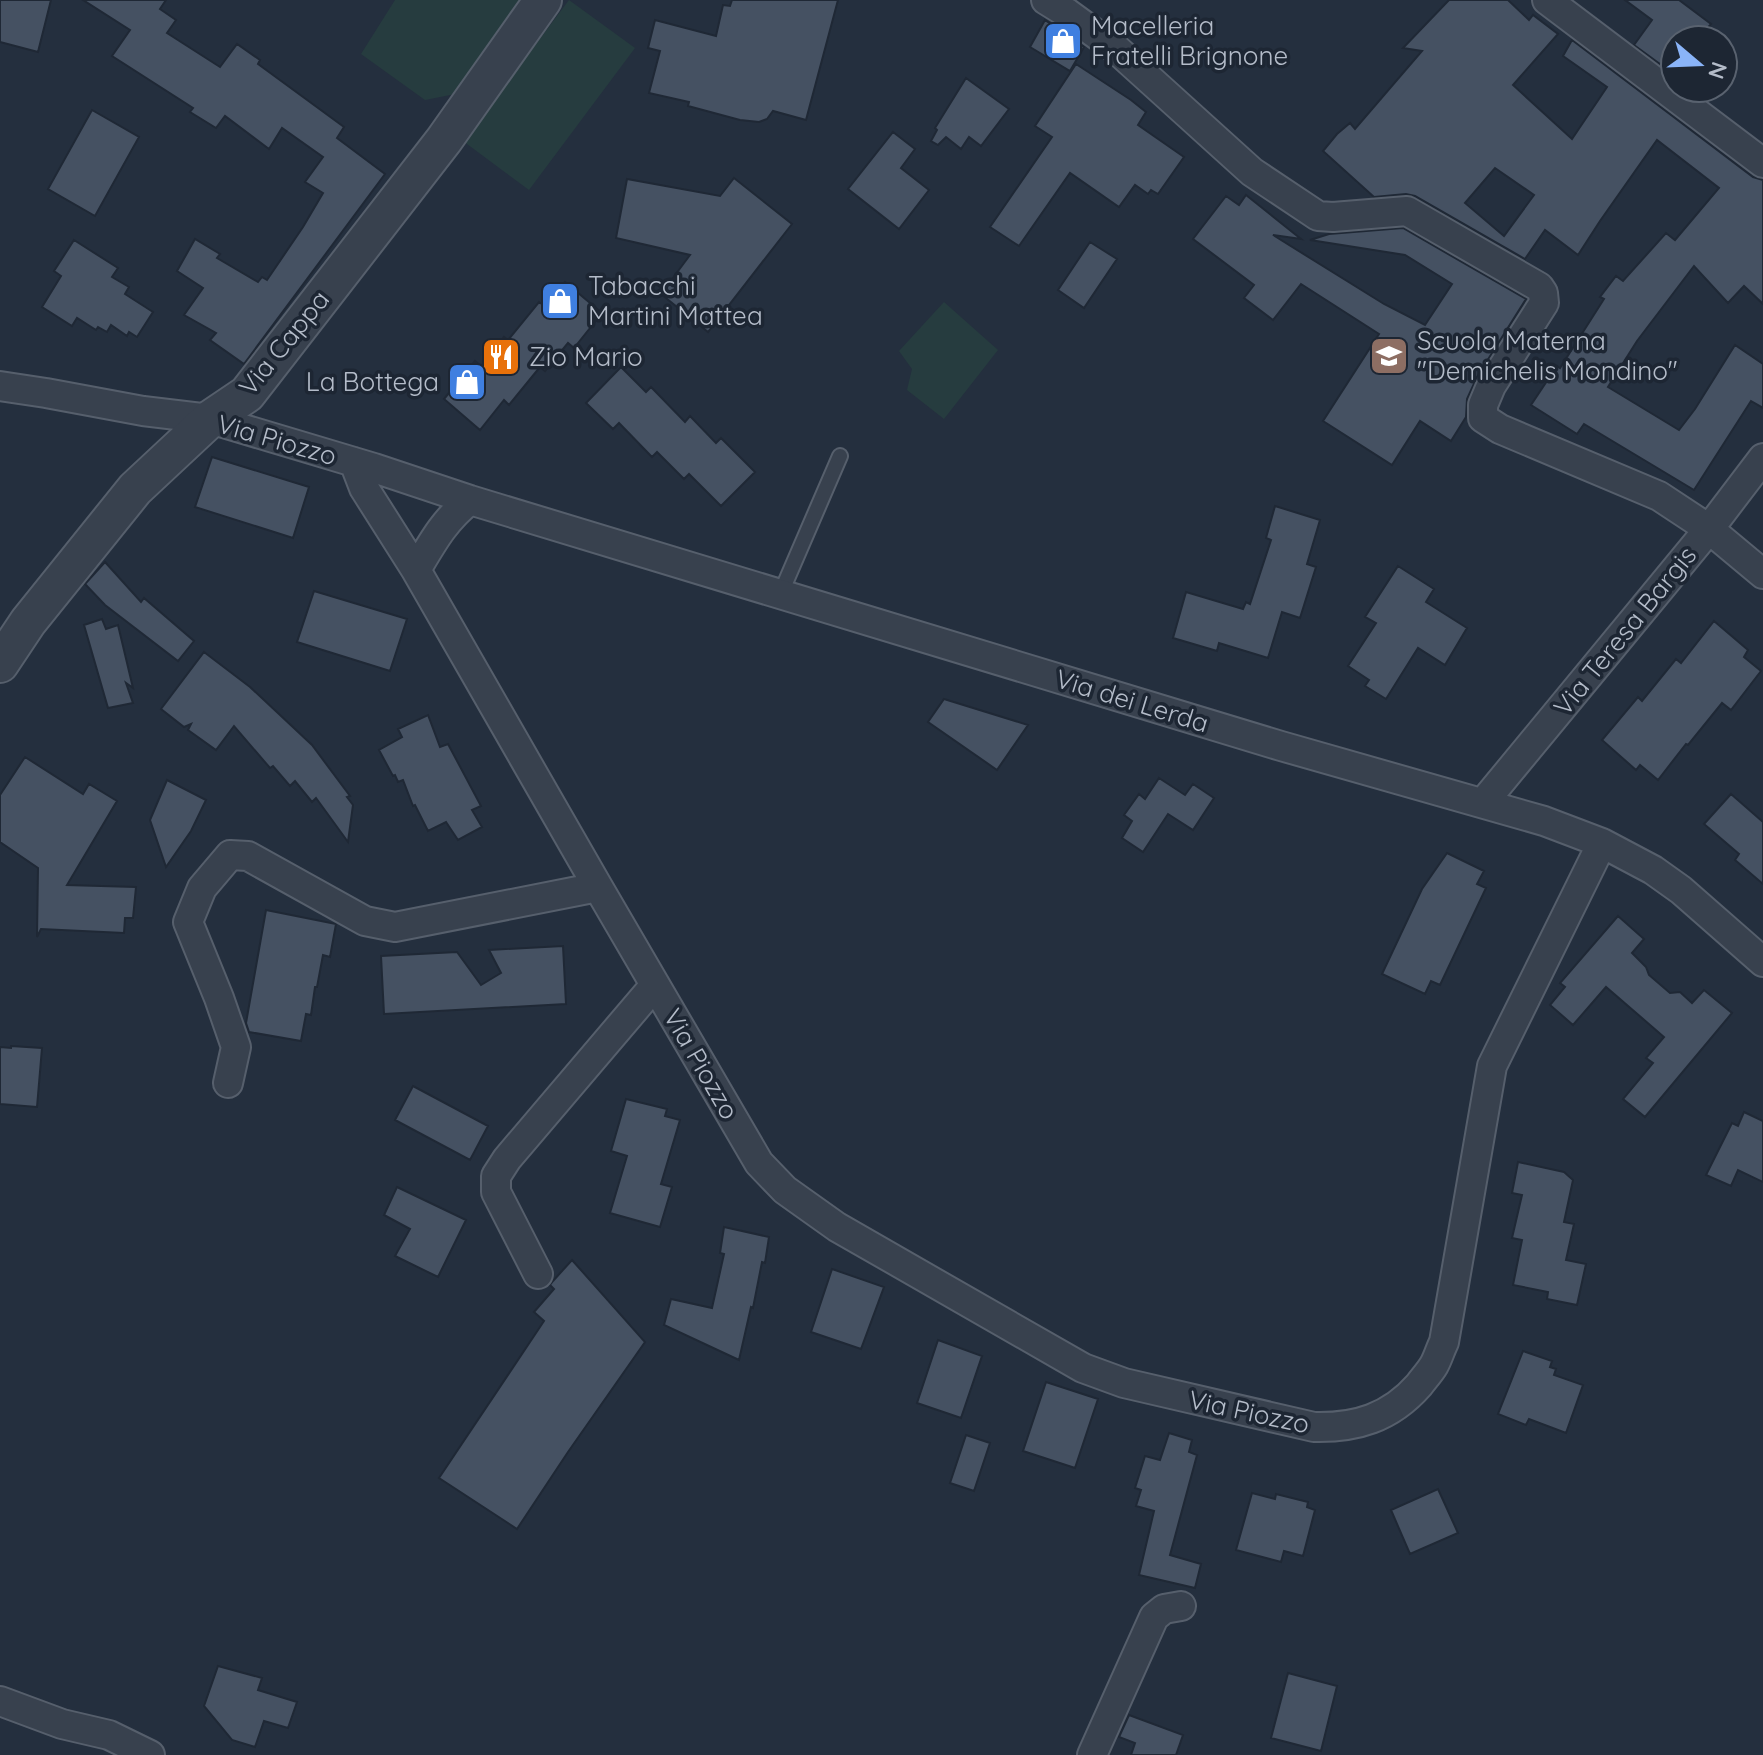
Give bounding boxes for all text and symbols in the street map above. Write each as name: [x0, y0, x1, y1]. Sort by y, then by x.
place label: Macelleria Fratelli Brignone: [1091, 9, 1288, 72]
shop icon: Macelleria Fratelli Brignone: [1042, 20, 1084, 62]
north arrow: [1659, 24, 1739, 104]
text: N: [1702, 58, 1734, 83]
place label: Tabacchi Martini Mattea: [588, 269, 763, 332]
shop icon: Tabacchi Martini Mattea: [539, 280, 581, 322]
street label: Via Cappa: [231, 283, 336, 402]
place label: Scuola Materna "Demichelis Mondino": [1417, 324, 1678, 387]
school or university icon: Scuola Materna "Demichelis Mondino": [1368, 335, 1410, 377]
restaurant icon: Zio Mario: [480, 336, 522, 378]
place label: Zio Mario: [529, 340, 643, 373]
shop icon: La Bottega: [446, 361, 488, 403]
place label: La Bottega: [306, 365, 439, 398]
street label: Via Piozzo: [214, 407, 341, 472]
street label: Via Teresa Bargis: [1546, 539, 1703, 722]
street label: Via dei Lerda: [1052, 662, 1213, 739]
street label: Via Piozzo: [656, 1002, 746, 1125]
street label: Via Piozzo: [1186, 1383, 1312, 1440]

